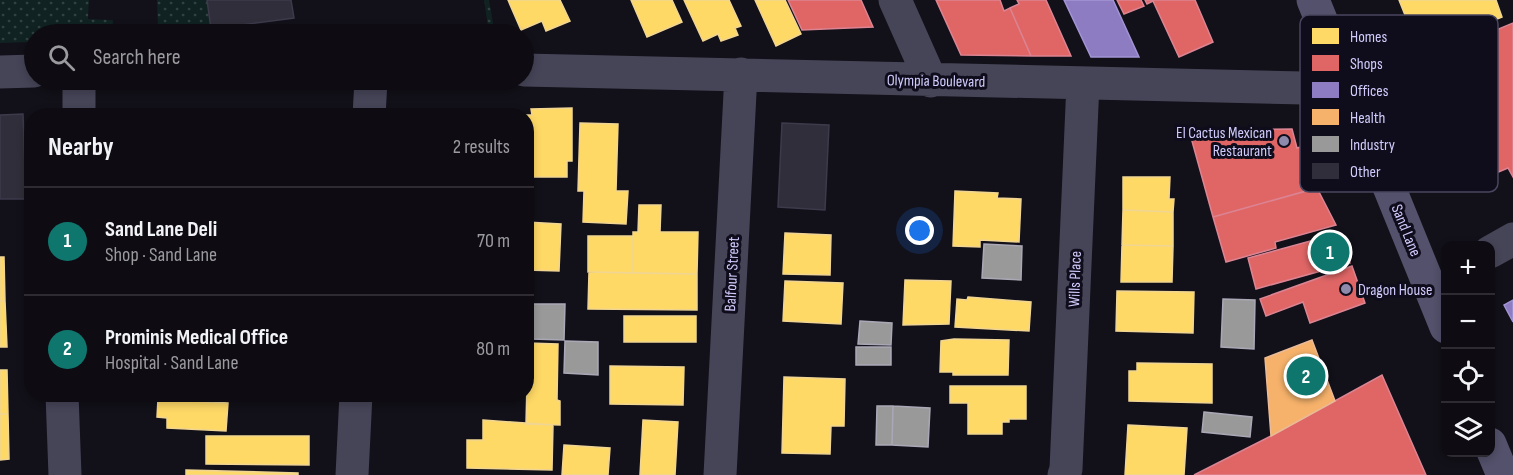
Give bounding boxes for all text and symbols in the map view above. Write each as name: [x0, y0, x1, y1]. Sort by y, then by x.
legend: [1300, 15, 1498, 192]
search box: [24, 24, 534, 90]
text: Homes: [1350, 28, 1387, 47]
icon: search: [45, 41, 78, 74]
text: Search here: [93, 44, 180, 71]
text: Shops: [1350, 55, 1383, 74]
street label: Olympia Boulevard: [887, 71, 985, 92]
text: Offices: [1350, 82, 1389, 101]
text: Health: [1350, 109, 1385, 128]
place label: El Cactus Mexican Restaurant: [1176, 124, 1272, 161]
text: Nearby: [48, 132, 114, 163]
marker: El Cactus Mexican Restaurant: [1277, 134, 1291, 148]
text: 2 results: [453, 135, 510, 159]
text: Industry: [1350, 136, 1395, 155]
text: Other: [1350, 163, 1381, 182]
street label: Sand Lane: [1387, 202, 1425, 259]
text: Sand Lane Deli: [105, 216, 217, 243]
your location: [905, 216, 934, 245]
text: 1: [64, 229, 71, 253]
text: 70 m: [477, 229, 510, 253]
pin: 1: [1310, 230, 1350, 274]
street label: Balfour Street: [721, 236, 744, 312]
map controls: [1441, 241, 1495, 457]
button: +: [1441, 241, 1495, 295]
text: Shop · Sand Lane: [105, 243, 217, 267]
street label: Wills Place: [1065, 251, 1086, 308]
place label: Dragon House: [1358, 281, 1432, 300]
marker: Dragon House: [1339, 282, 1353, 296]
button: −: [1441, 295, 1495, 349]
text: Prominis Medical Office: [105, 324, 288, 351]
text: 2: [63, 337, 72, 361]
text: 80 m: [476, 337, 510, 361]
button: locate: [1441, 349, 1495, 403]
text: Hospital · Sand Lane: [105, 351, 238, 375]
pin: 2: [1286, 354, 1326, 398]
button: layers: [1441, 403, 1495, 457]

